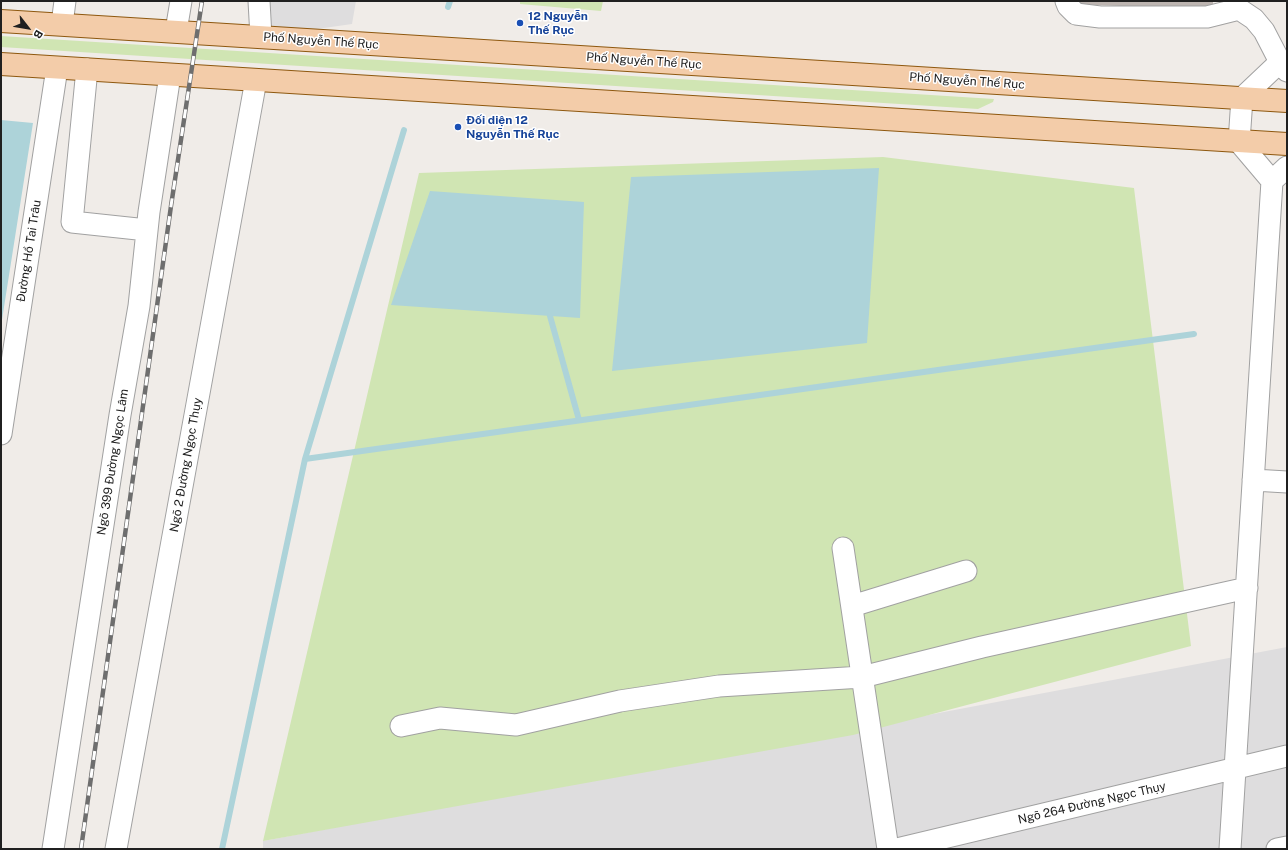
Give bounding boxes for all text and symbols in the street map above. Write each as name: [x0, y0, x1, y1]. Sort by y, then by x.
north arrow: [8, 8, 48, 48]
place label: 12 Nguyễn Thế Rục: [528, 9, 588, 37]
marker: 12 Nguyễn Thế Rục: [515, 18, 525, 28]
text: B: [31, 28, 45, 40]
street label: Phố Nguyễn Thế Rục: [263, 30, 379, 52]
street label: Phố Nguyễn Thế Rục: [586, 50, 702, 72]
street label: Phố Nguyễn Thế Rục: [909, 70, 1025, 92]
place label: Đối diện 12 Nguyễn Thế Rục: [466, 113, 559, 141]
marker: Đối diện 12 Nguyễn Thế Rục: [453, 122, 463, 132]
street label: Đường Hồ Tai Trâu: [14, 199, 44, 303]
street label: Ngõ 399 Đường Ngọc Lâm: [94, 388, 132, 536]
street label: Ngõ 2 Đường Ngọc Thụy: [167, 397, 205, 533]
street label: Ngõ 264 Đường Ngọc Thụy: [1017, 779, 1167, 827]

